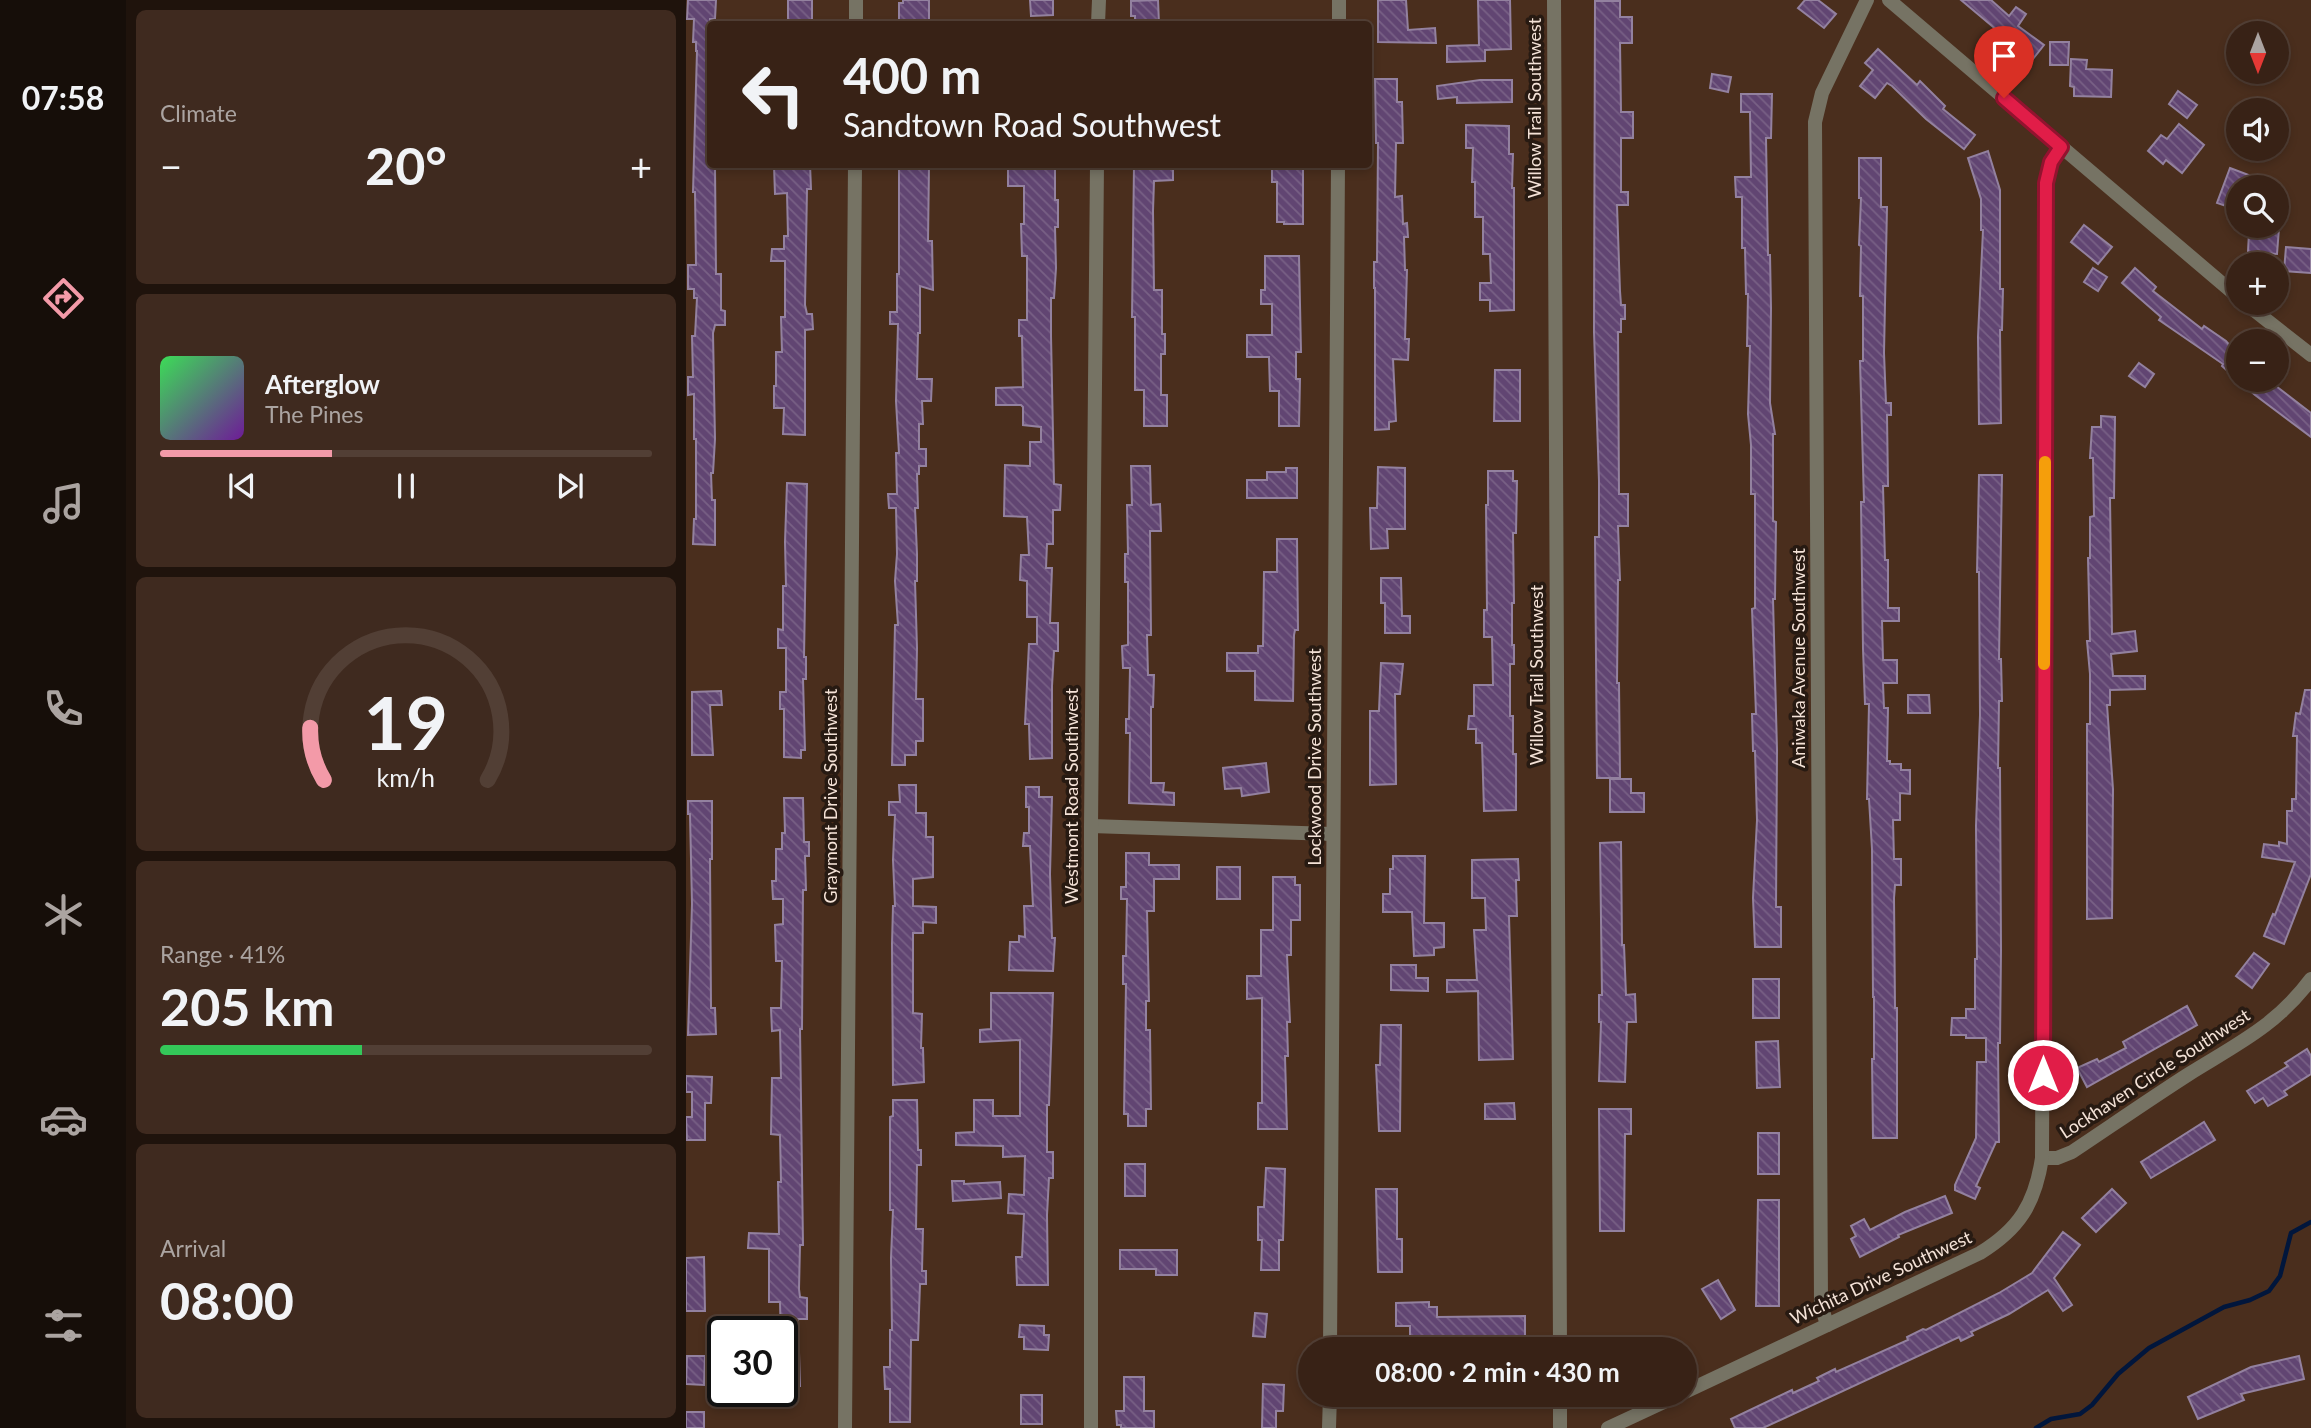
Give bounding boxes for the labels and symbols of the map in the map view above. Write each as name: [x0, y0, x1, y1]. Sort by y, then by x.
street label: Willow Trail Southwest: [1523, 17, 1545, 198]
north arrow: [2226, 21, 2289, 84]
pin: [1974, 26, 2034, 98]
street label: Aniwaka Avenue Southwest: [1787, 547, 1809, 768]
street label: Willow Trail Southwest: [1525, 584, 1547, 765]
street label: Lockwood Drive Southwest: [1303, 648, 1325, 866]
street label: Westmont Road Southwest: [1060, 687, 1082, 904]
street label: Graymont Drive Southwest: [819, 688, 841, 904]
street label: Lockhaven Circle Southwest: [2055, 1003, 2254, 1143]
position arrow: [2006, 1038, 2080, 1112]
street label: Wichita Drive Southwest: [1786, 1225, 1975, 1329]
speed limit sign: 30: [707, 1316, 798, 1407]

